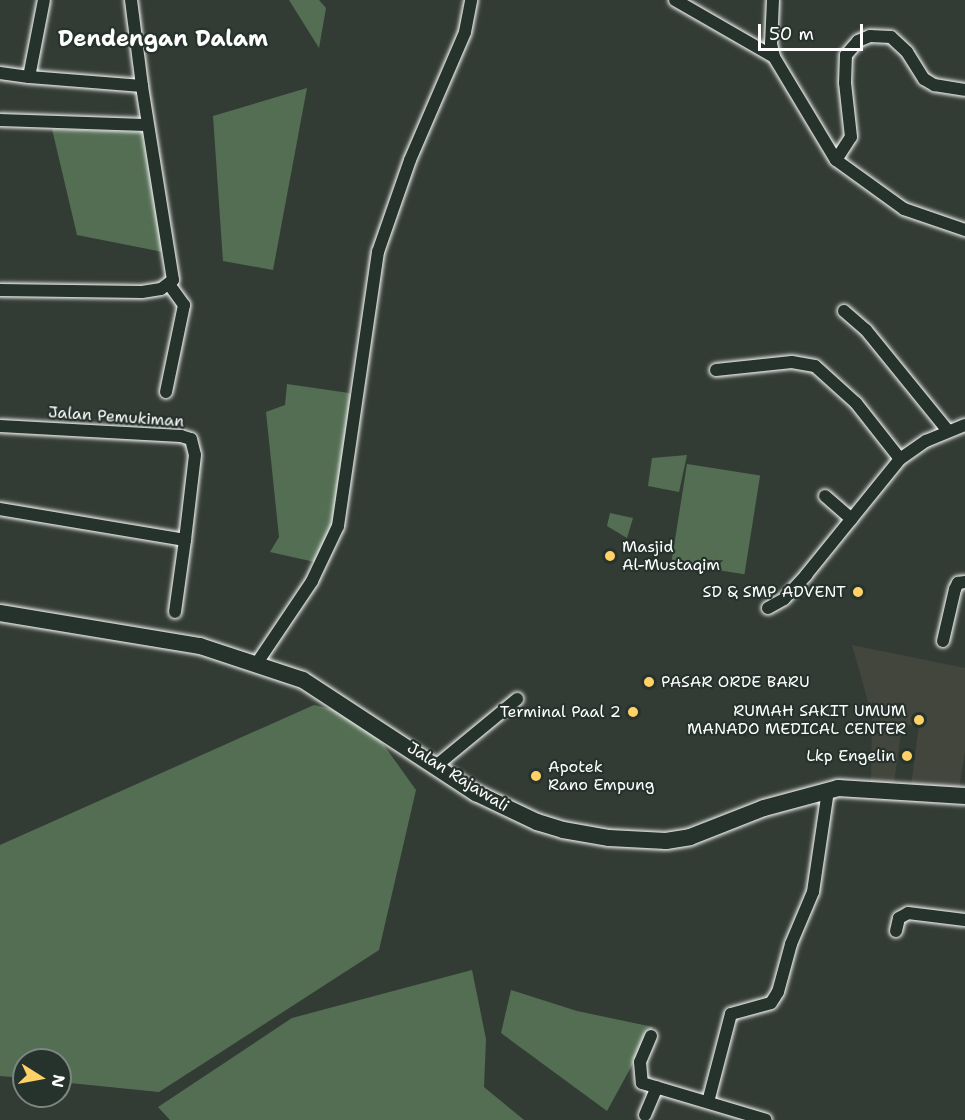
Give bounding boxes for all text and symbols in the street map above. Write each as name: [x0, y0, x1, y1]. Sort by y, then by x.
scale bar: [761, 12, 866, 50]
text: 50 m: [769, 22, 814, 46]
district label: Dendengan Dalam: [58, 26, 268, 52]
street label: Jalan Pemukiman: [47, 403, 185, 431]
place label: Masjid Al-Mustaqim: [622, 537, 720, 575]
marker: Masjid Al-Mustaqim: [603, 549, 617, 563]
place label: SD & SMP ADVENT: [702, 582, 846, 602]
marker: SD & SMP ADVENT: [851, 585, 865, 599]
place label: PASAR ORDE BARU: [661, 672, 810, 692]
marker: PASAR ORDE BARU: [642, 675, 656, 689]
place label: RUMAH SAKIT UMUM MANADO MEDICAL CENTER: [687, 701, 906, 739]
place label: Terminal Paal 2: [500, 702, 621, 722]
marker: Terminal Paal 2: [626, 705, 640, 719]
marker: RUMAH SAKIT UMUM MANADO MEDICAL CENTER: [910, 711, 928, 729]
street label: Jalan Rajawali: [404, 738, 512, 816]
place label: Lkp Engelin: [806, 746, 895, 766]
marker: Lkp Engelin: [900, 749, 914, 763]
place label: Apotek Rano Empung: [548, 757, 655, 795]
marker: Apotek Rano Empung: [529, 769, 543, 783]
north arrow: [12, 1048, 72, 1108]
text: N: [47, 1073, 70, 1089]

